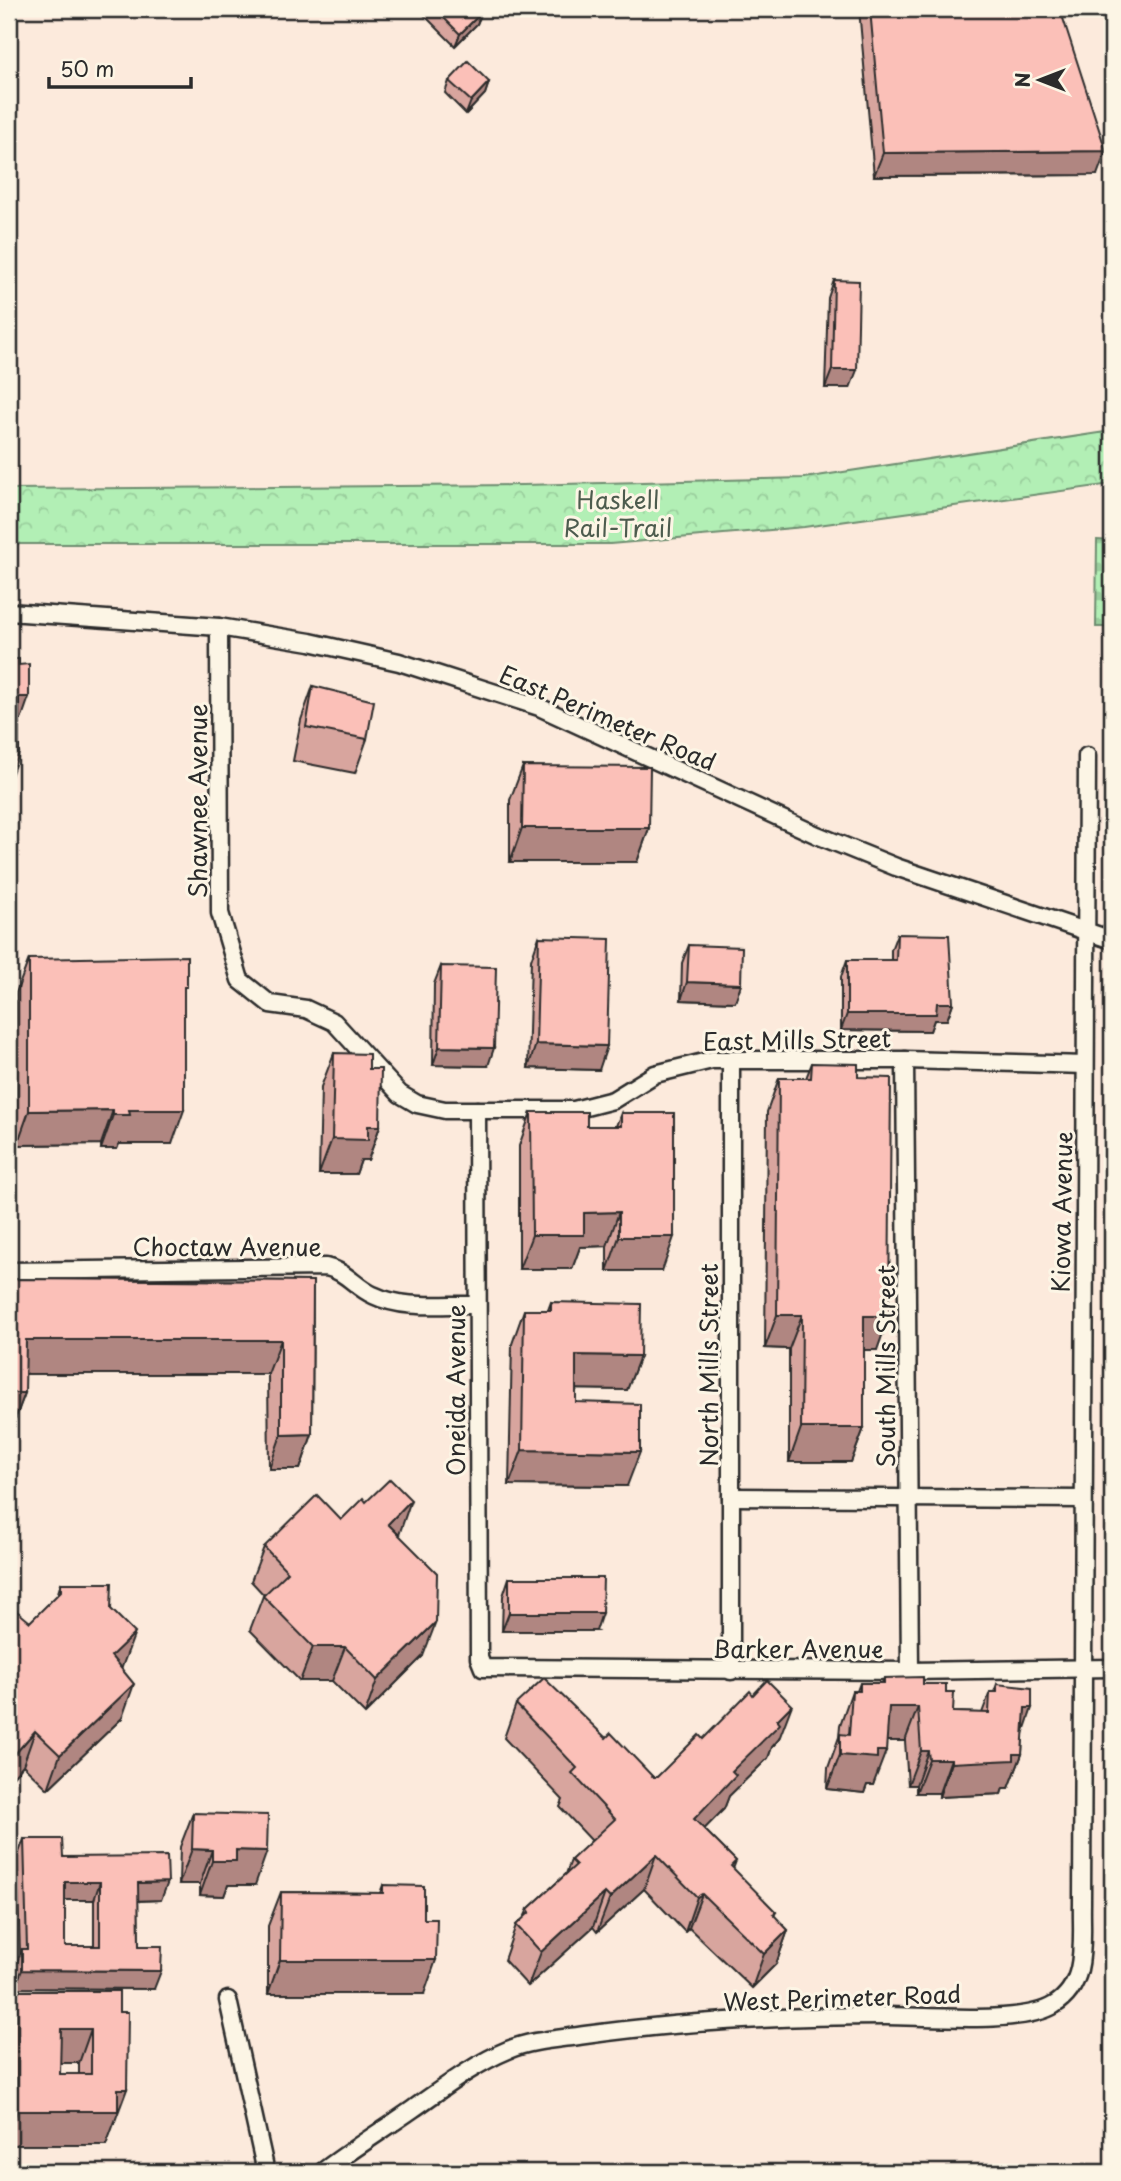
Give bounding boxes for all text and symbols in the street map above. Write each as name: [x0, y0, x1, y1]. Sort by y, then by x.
scale bar: [49, 46, 191, 90]
north arrow: [1006, 46, 1076, 116]
text: 50 m: [60, 52, 114, 84]
text: N: [1008, 72, 1036, 88]
park label: Haskell Rail-Trail: [564, 481, 672, 545]
street label: East Perimeter Road: [494, 655, 722, 779]
street label: Shawnee Avenue: [179, 704, 215, 898]
street label: East Mills Street: [702, 1019, 892, 1059]
street label: Kiowa Avenue: [1042, 1131, 1080, 1293]
street label: Choctaw Avenue: [132, 1228, 322, 1264]
street label: North Mills Street: [690, 1263, 726, 1467]
street label: South Mills Street: [867, 1264, 903, 1467]
street label: Oneida Avenue: [437, 1304, 473, 1476]
street label: Barker Avenue: [713, 1630, 883, 1666]
street label: West Perimeter Road: [723, 1975, 961, 2019]

